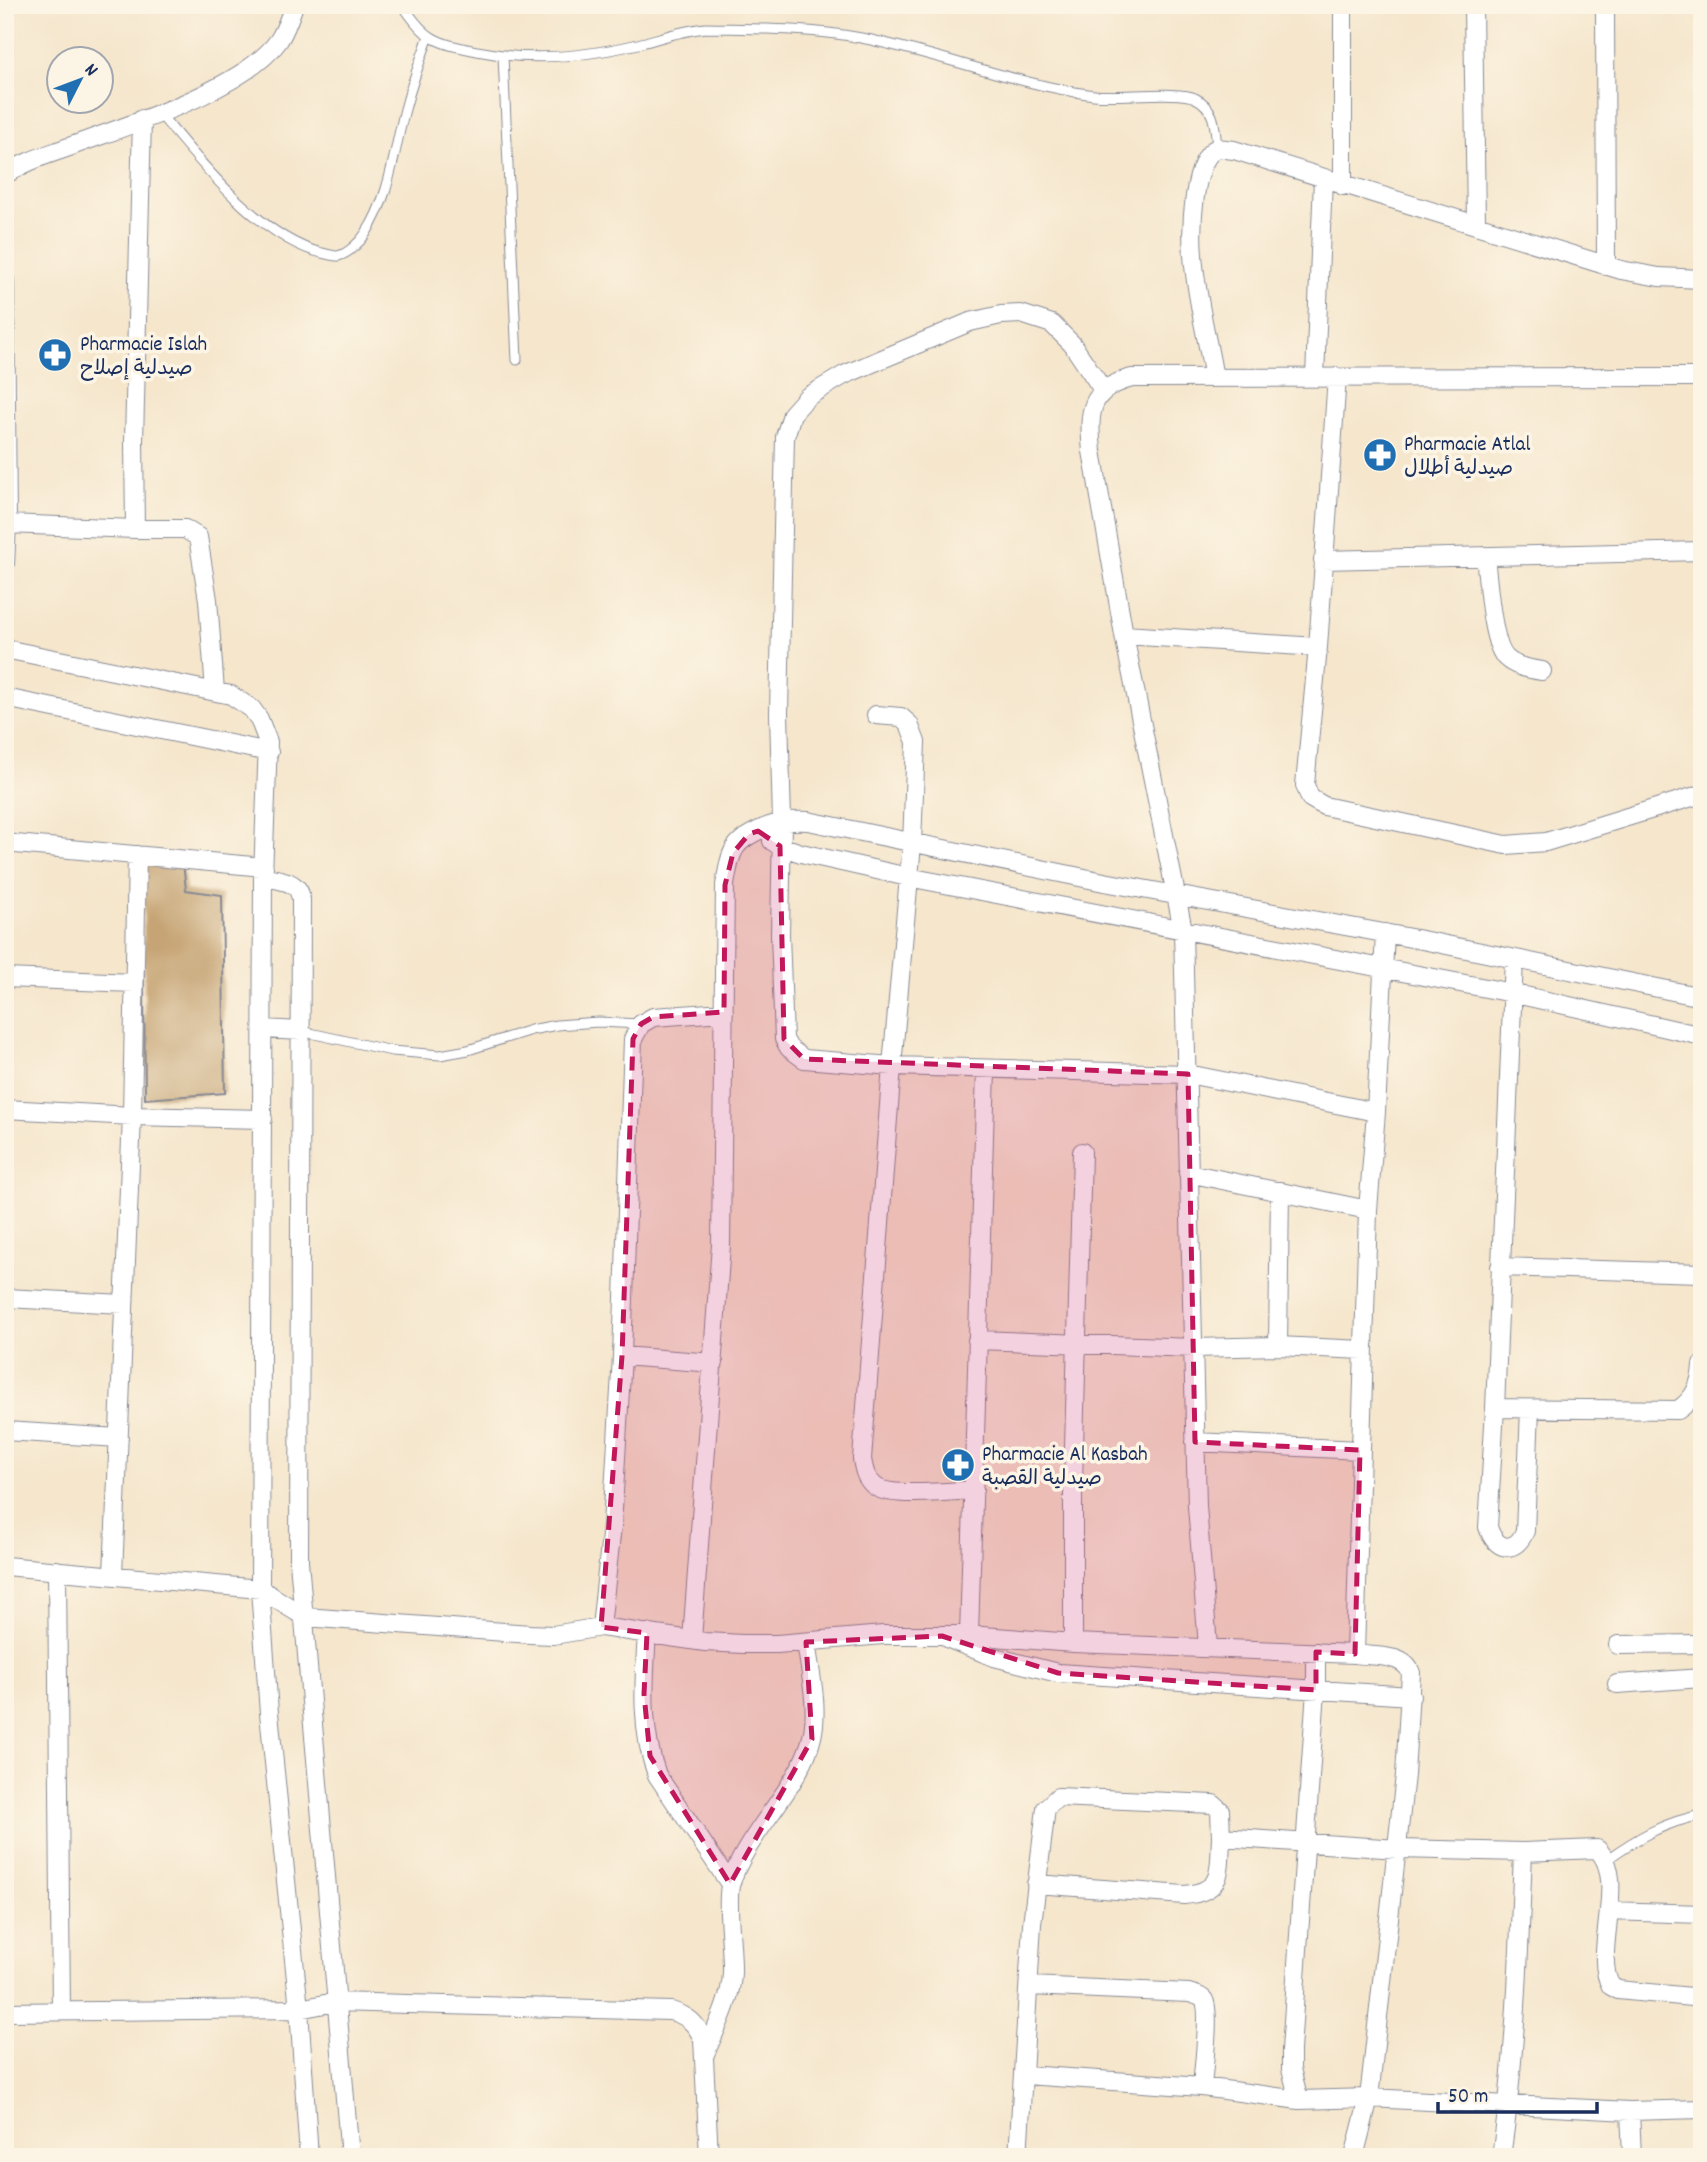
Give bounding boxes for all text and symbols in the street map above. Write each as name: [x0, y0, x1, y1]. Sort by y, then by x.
north arrow: [46, 46, 116, 116]
text: N: [77, 58, 103, 83]
place label: Pharmacie Islah صيدلية إصلاح: [80, 331, 207, 385]
pharmacy icon: Pharmacie Islah صيدلية إصلاح: [36, 336, 74, 374]
place label: Pharmacie Atlal صيدلية أطلال: [1404, 431, 1530, 485]
pharmacy icon: Pharmacie Atlal صيدلية أطلال: [1361, 436, 1399, 474]
place label: Pharmacie Al Kasbah صيدلية القصبة: [982, 1441, 1148, 1495]
pharmacy icon: Pharmacie Al Kasbah صيدلية القصبة: [939, 1446, 977, 1484]
scale bar: [1438, 2071, 1597, 2115]
text: 50 m: [1448, 2083, 1488, 2113]

